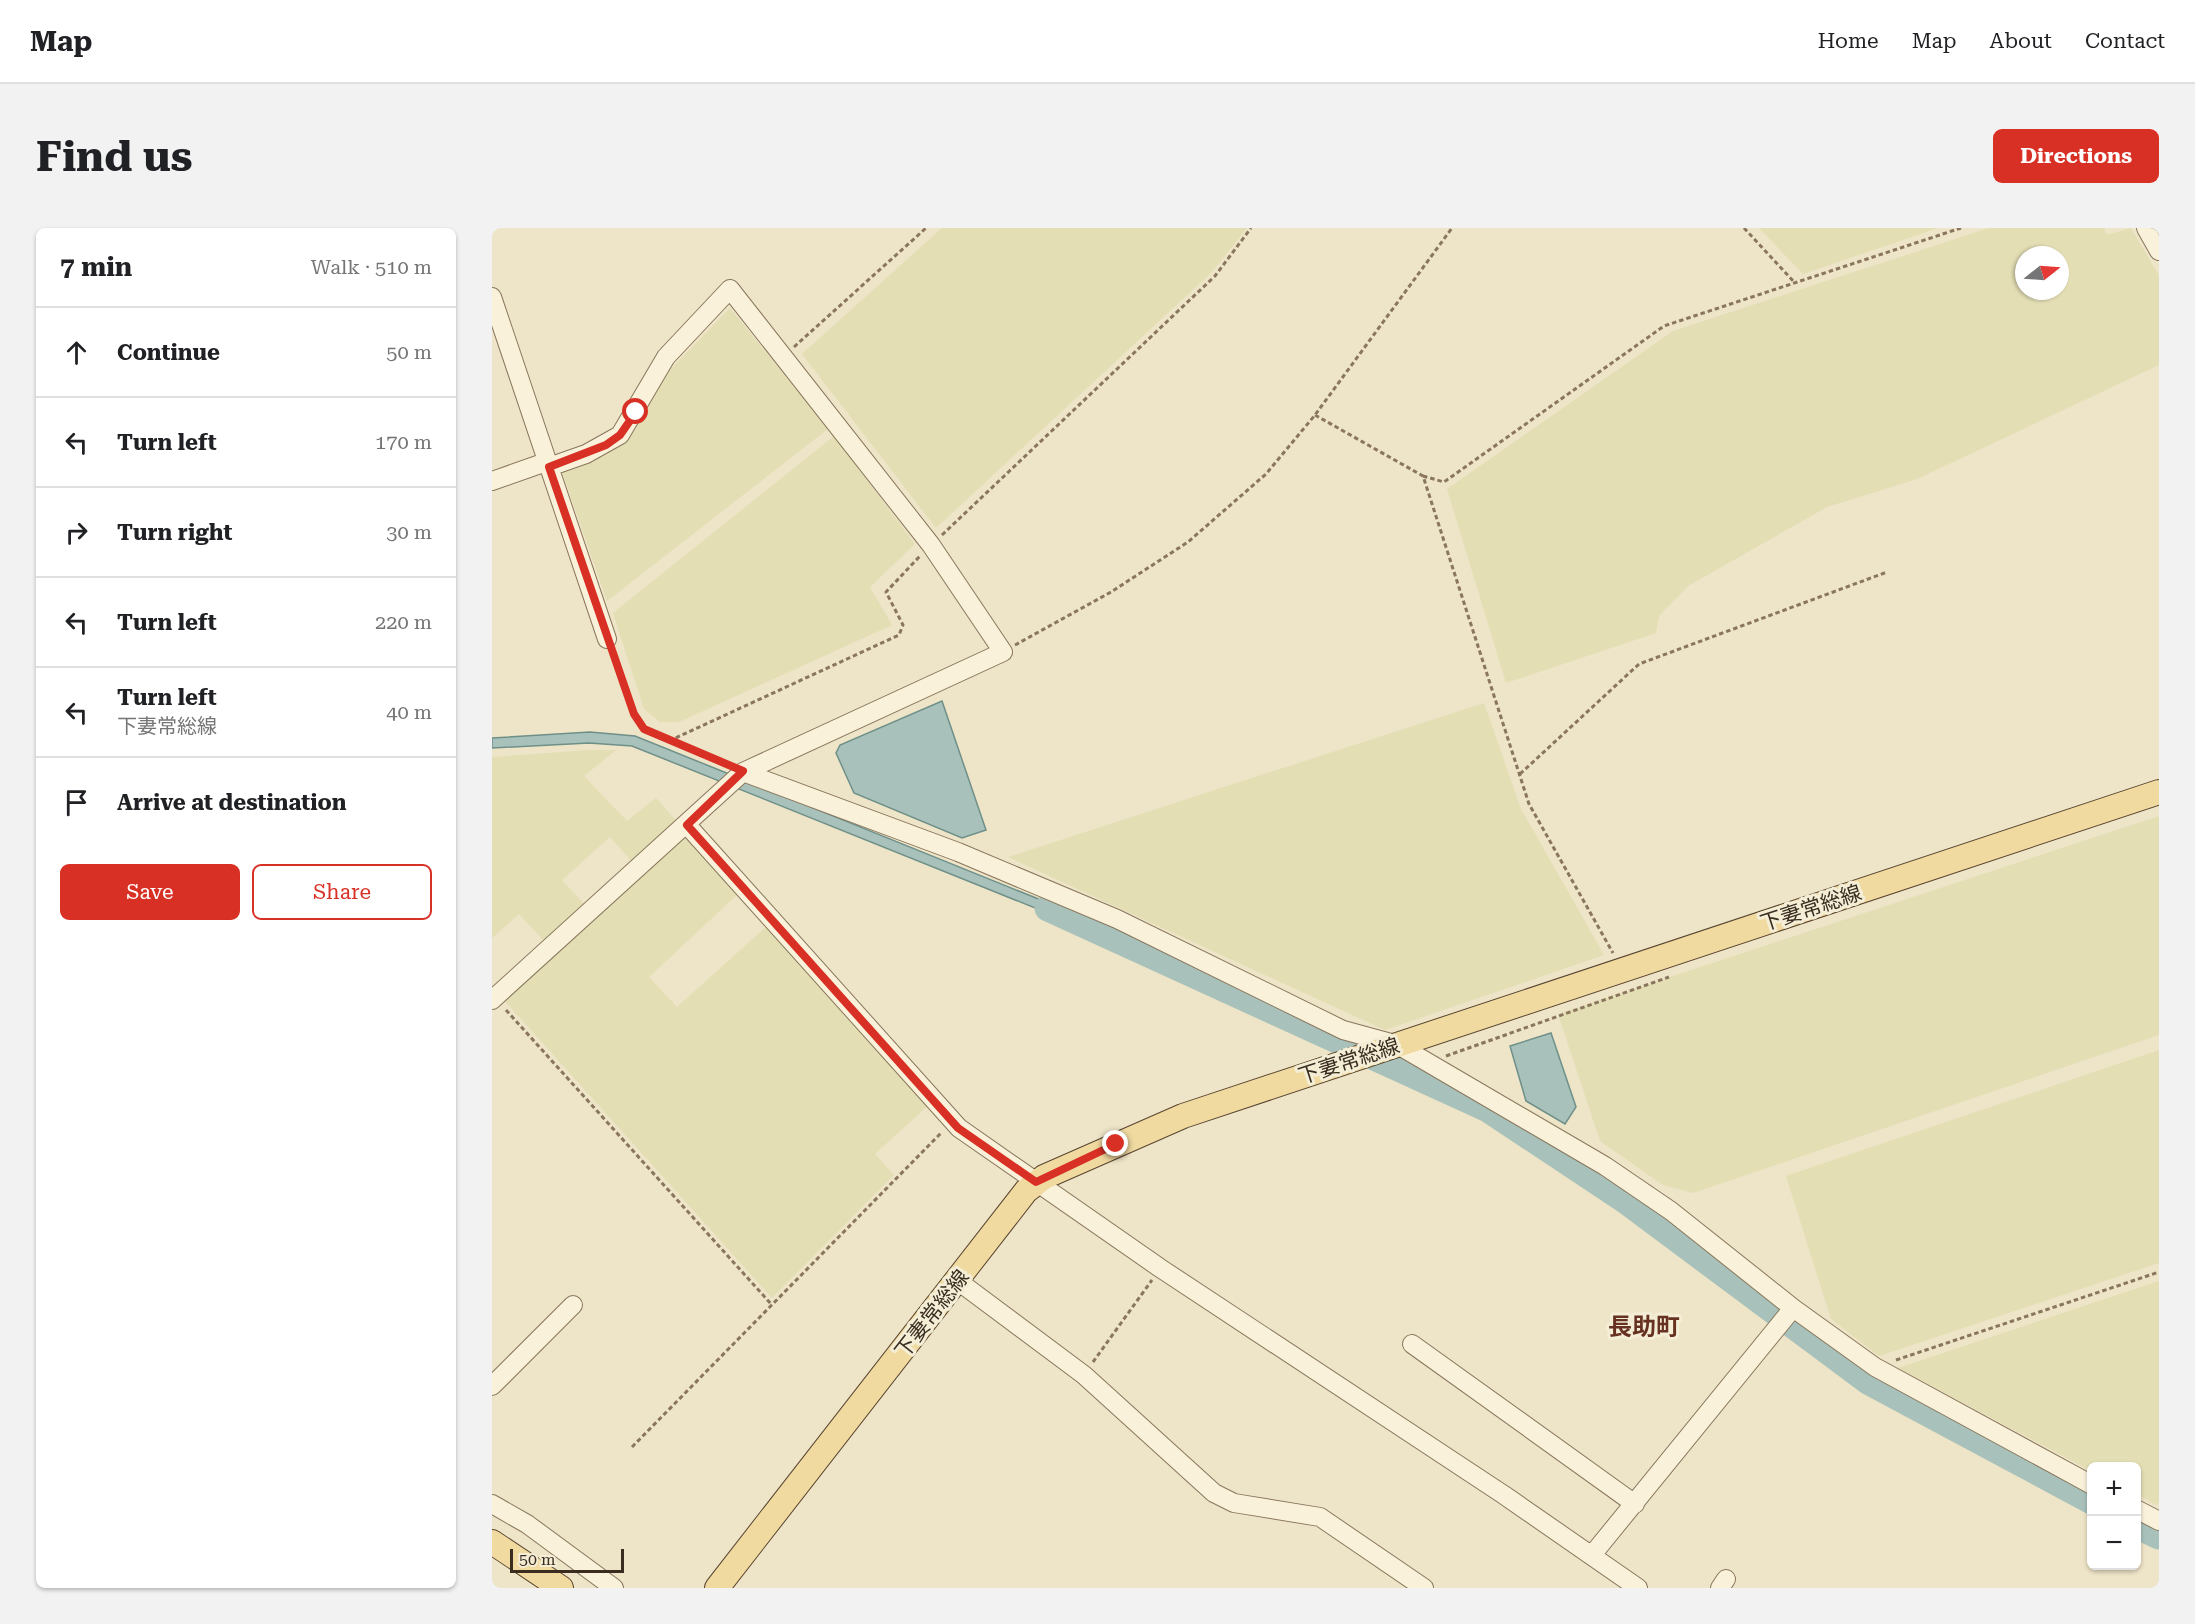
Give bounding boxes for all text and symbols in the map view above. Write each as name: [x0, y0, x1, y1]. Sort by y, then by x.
text: Map: [30, 25, 92, 58]
text: Home: [1818, 29, 1879, 53]
text: Map: [1912, 29, 1957, 53]
text: About: [1990, 29, 2052, 53]
text: Contact: [2085, 29, 2165, 53]
button: Directions: [1993, 129, 2159, 183]
text: Find us: [36, 132, 193, 181]
north arrow: [2015, 246, 2069, 300]
text: 7 min: [60, 252, 132, 282]
text: Walk · 510 m: [311, 255, 432, 279]
icon: ahead: [60, 336, 93, 369]
text: Continue: [117, 340, 220, 365]
text: 50 m: [386, 340, 432, 364]
route start: [622, 398, 648, 424]
icon: left: [60, 426, 93, 459]
text: Turn left: [117, 430, 217, 455]
text: 170 m: [375, 430, 432, 454]
icon: right: [60, 516, 93, 549]
text: Turn right: [117, 520, 232, 545]
text: 30 m: [386, 520, 432, 544]
icon: left: [60, 606, 93, 639]
text: Turn left: [117, 610, 217, 635]
text: 220 m: [375, 610, 432, 634]
text: Turn left: [117, 685, 217, 710]
icon: left: [60, 696, 93, 729]
text: 40 m: [386, 700, 432, 724]
text: 下妻常総線: [117, 714, 217, 738]
icon: arrive: [60, 786, 93, 819]
text: Arrive at destination: [117, 790, 346, 815]
button: Save: [60, 864, 240, 920]
button: Share: [252, 864, 432, 920]
street label: 下妻常総線: [1757, 880, 1865, 936]
street label: 下妻常総線: [1295, 1033, 1403, 1089]
route end: [1102, 1130, 1128, 1156]
street label: 下妻常総線: [890, 1265, 974, 1363]
district label: 長助町: [1608, 1313, 1680, 1341]
map controls: [2087, 1462, 2141, 1570]
button: +: [2087, 1462, 2141, 1516]
button: −: [2087, 1516, 2141, 1570]
scale bar: [510, 1546, 624, 1574]
text: 50 m: [519, 1550, 556, 1569]

